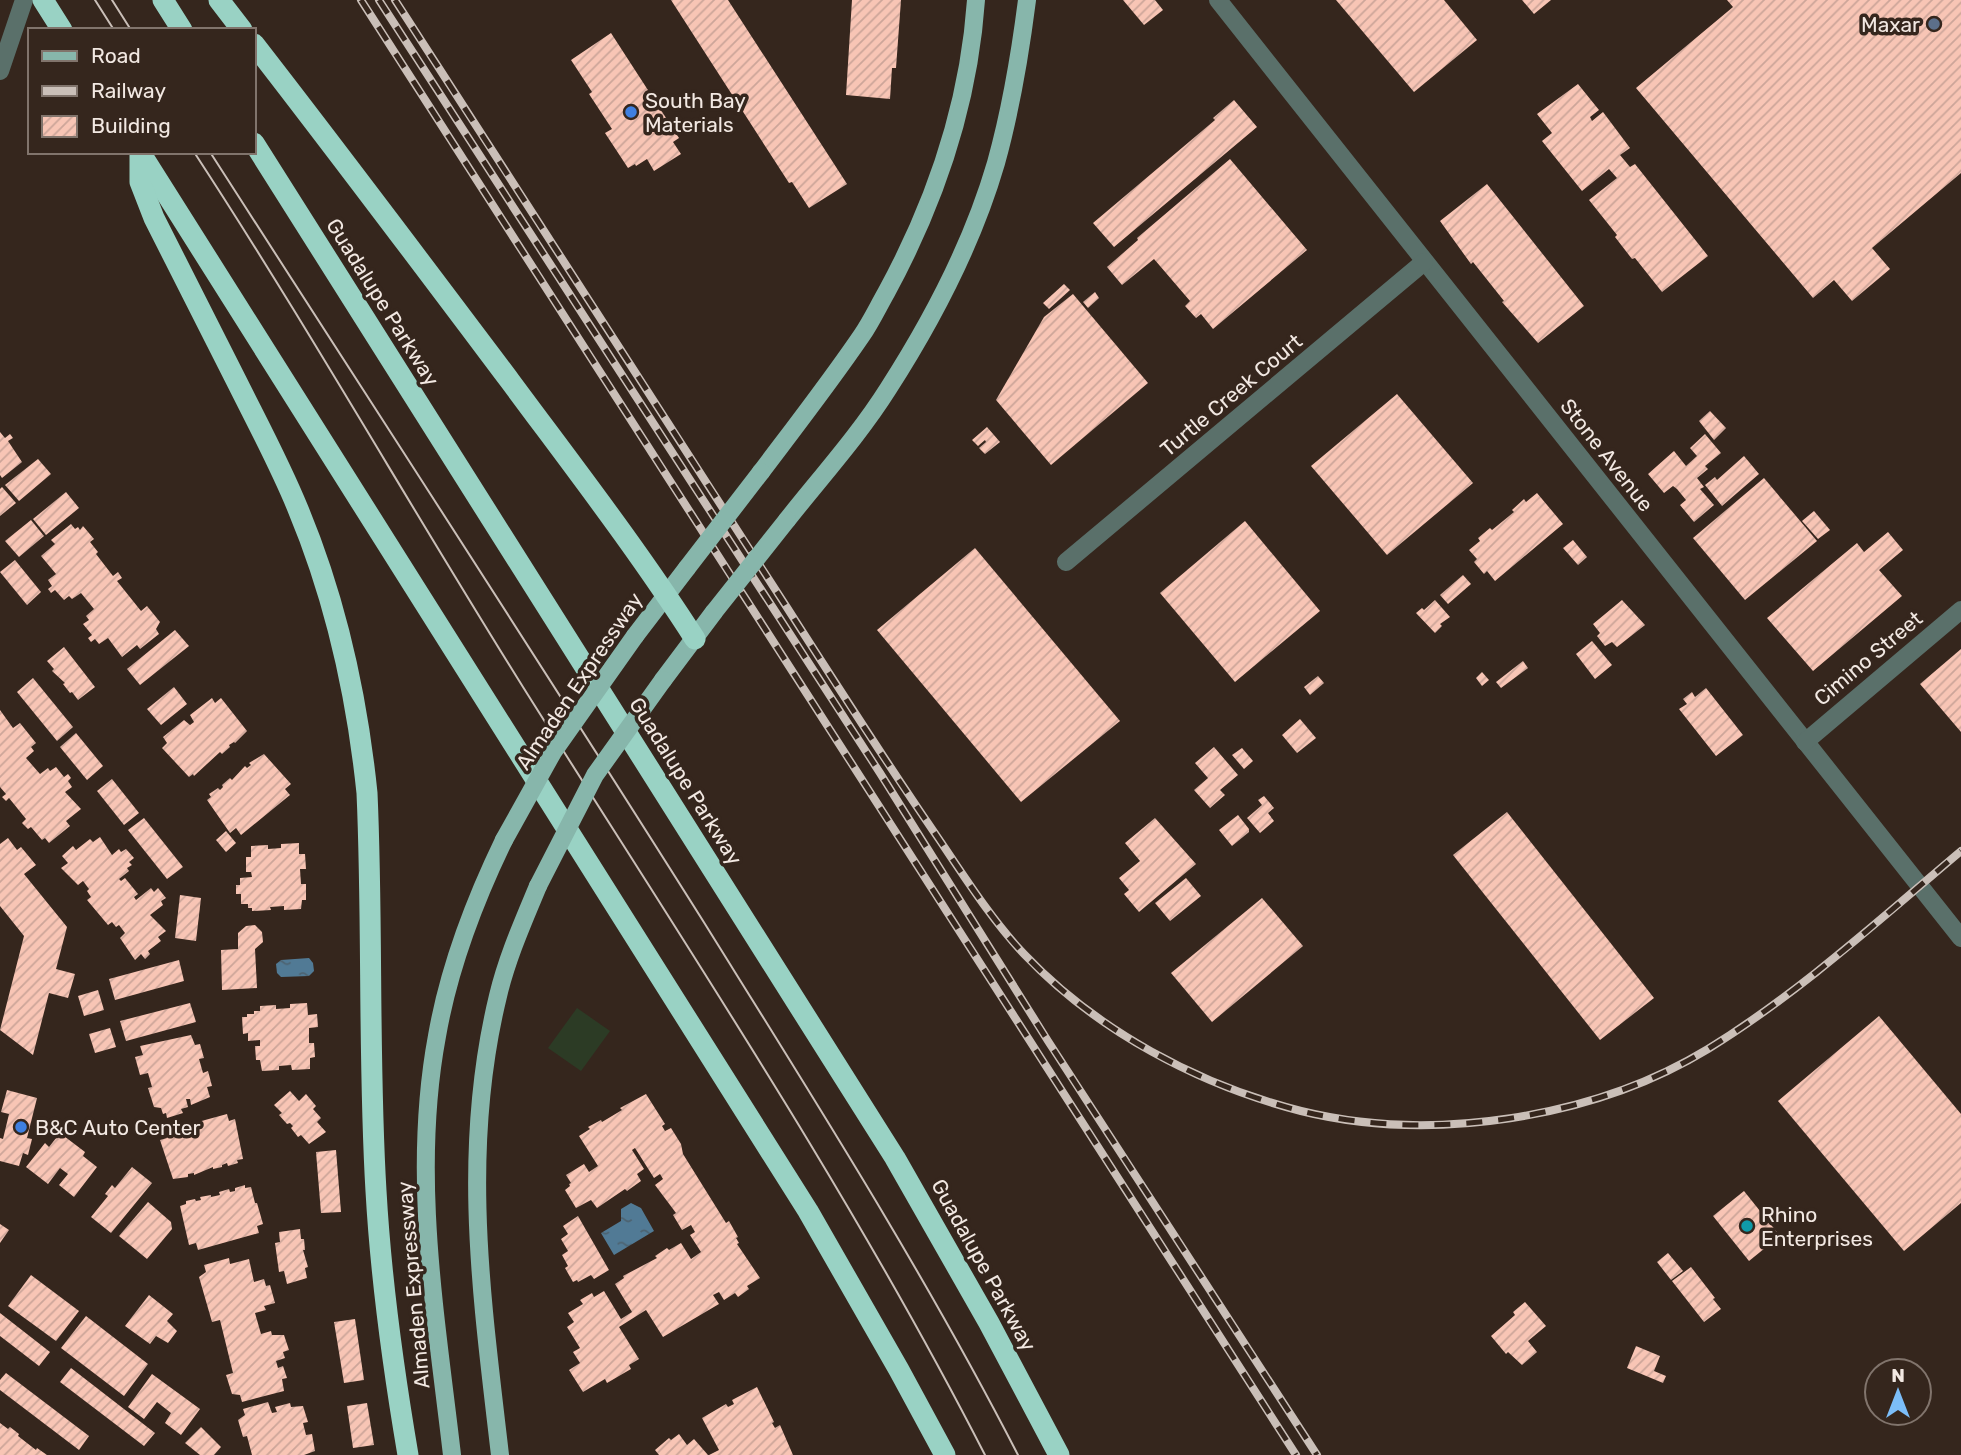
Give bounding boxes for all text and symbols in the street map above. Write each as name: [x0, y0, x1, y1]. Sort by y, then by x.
place label: Maxar: [1861, 12, 1920, 37]
marker: Maxar: [1926, 16, 1942, 32]
legend: [28, 28, 256, 154]
text: Road: [91, 43, 141, 68]
text: Railway: [91, 78, 166, 103]
place label: South Bay Materials: [645, 88, 746, 137]
marker: South Bay Materials: [623, 104, 639, 120]
text: Building: [91, 113, 171, 138]
street label: Guadalupe Parkway: [321, 214, 445, 391]
street label: Turtle Creek Court: [1155, 328, 1307, 462]
street label: Stone Avenue: [1555, 394, 1659, 516]
street label: Almaden Expressway: [510, 587, 648, 774]
street label: Cimino Street: [1809, 606, 1927, 710]
street label: Guadalupe Parkway: [624, 693, 748, 870]
place label: B&C Auto Center: [35, 1115, 200, 1140]
marker: B&C Auto Center: [13, 1119, 29, 1135]
street label: Guadalupe Parkway: [926, 1175, 1042, 1356]
street label: Almaden Expressway: [391, 1180, 435, 1390]
place label: Rhino Enterprises: [1761, 1202, 1873, 1251]
marker: Rhino Enterprises: [1739, 1218, 1755, 1234]
north arrow: [1863, 1357, 1933, 1427]
text: N: [1891, 1364, 1905, 1387]

